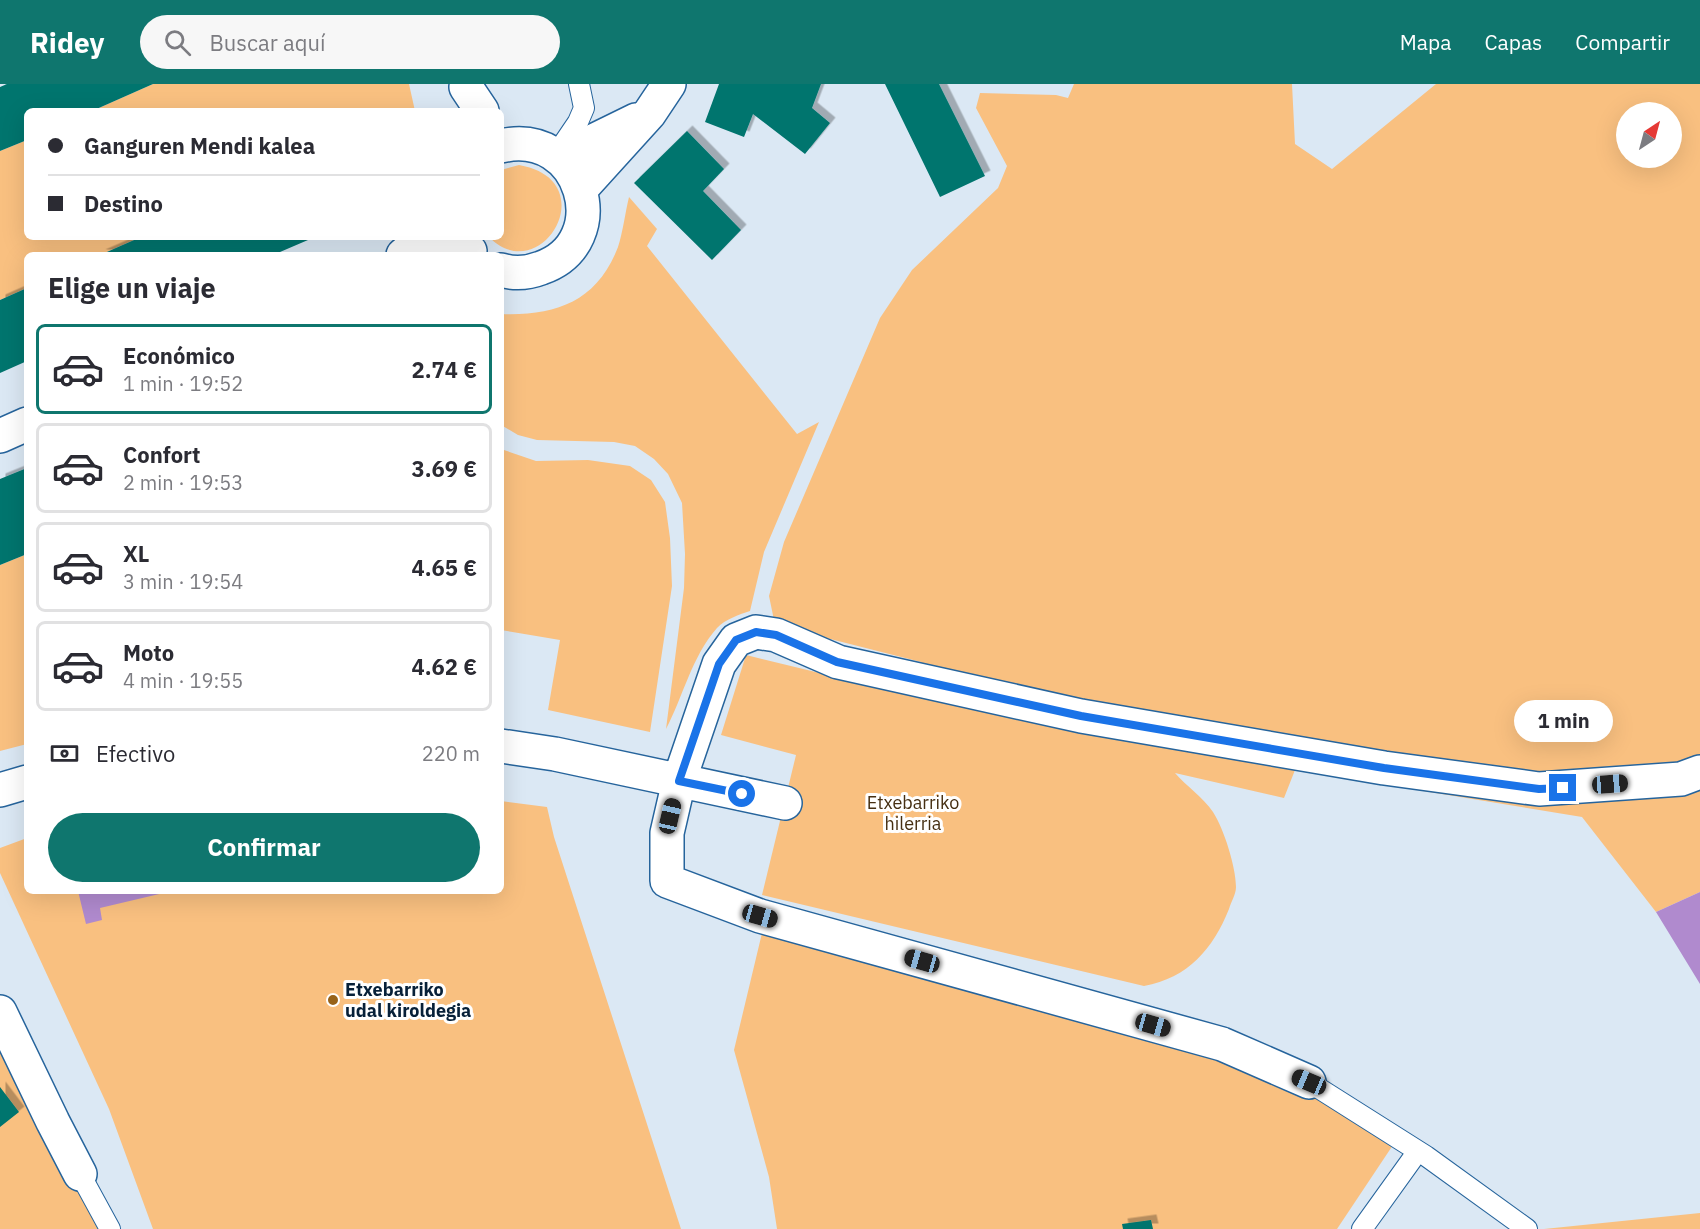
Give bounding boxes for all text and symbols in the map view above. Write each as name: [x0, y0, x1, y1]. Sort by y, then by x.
search box: [140, 15, 560, 69]
text: Ridey: [30, 24, 104, 61]
icon: search: [161, 26, 194, 59]
text: Buscar aquí: [209, 28, 326, 57]
text: Mapa: [1400, 28, 1451, 56]
text: Capas: [1484, 28, 1542, 56]
text: Compartir: [1575, 28, 1670, 56]
north arrow: [1616, 102, 1682, 168]
map controls: [1616, 102, 1682, 168]
text: Ganguren Mendi kalea: [84, 131, 315, 160]
text: Destino: [84, 189, 163, 218]
text: Elige un viaje: [48, 270, 216, 305]
text: Económico: [123, 341, 235, 370]
icon: car: [51, 342, 105, 396]
text: 2.74 €: [412, 355, 477, 384]
text: 1 min · 19:52: [123, 370, 243, 397]
text: Confort: [123, 440, 201, 469]
icon: car: [51, 441, 105, 495]
text: 3.69 €: [412, 454, 477, 483]
text: 2 min · 19:53: [123, 469, 243, 496]
text: XL: [123, 539, 149, 568]
icon: car: [51, 540, 105, 594]
text: 4.65 €: [412, 553, 477, 582]
text: 3 min · 19:54: [123, 568, 243, 595]
text: Moto: [123, 638, 174, 667]
icon: car: [51, 639, 105, 693]
text: 4.62 €: [412, 652, 477, 681]
text: 4 min · 19:55: [123, 667, 243, 694]
callout: 1 min: [1514, 701, 1612, 743]
text: 1 min: [1537, 707, 1590, 734]
icon: cash: [48, 737, 81, 770]
text: Efectivo: [96, 739, 175, 768]
text: 220 m: [422, 740, 480, 767]
route end: [1549, 774, 1576, 801]
car: [1591, 774, 1629, 794]
route start: [728, 780, 755, 807]
park label: Etxebarriko hilerria: [867, 791, 959, 835]
car: [657, 796, 683, 836]
button: Confirmar: [48, 813, 480, 882]
car: [740, 902, 780, 930]
car: [902, 947, 942, 975]
place label: Etxebarriko udal kiroldegia: [345, 978, 471, 1022]
marker: Etxebarriko udal kiroldegia: [326, 993, 340, 1007]
car: [1133, 1011, 1173, 1039]
car: [1289, 1067, 1329, 1097]

